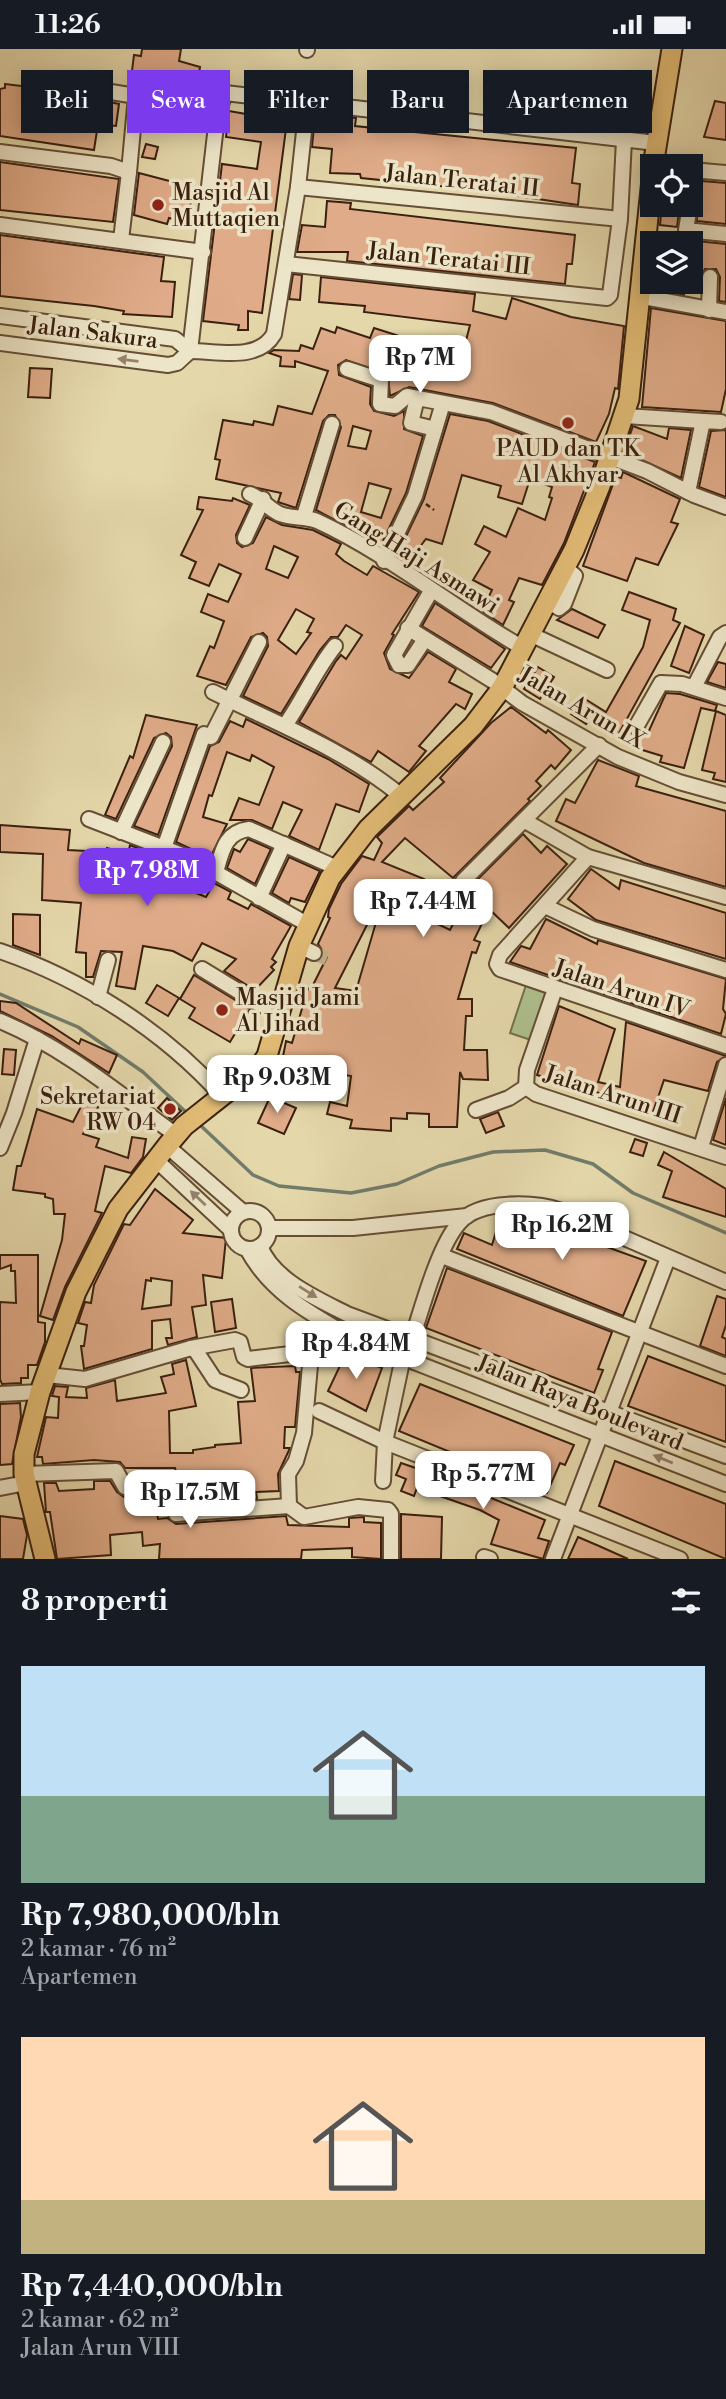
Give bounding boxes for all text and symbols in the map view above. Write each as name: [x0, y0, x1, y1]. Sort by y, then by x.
text: 11:26: [35, 9, 101, 41]
chip: Beli: [21, 70, 113, 133]
chip: Sewa: [127, 70, 230, 133]
chip: Filter: [244, 70, 353, 133]
chip: Baru: [367, 70, 469, 133]
chip: Apartemen: [483, 70, 652, 133]
map controls: [640, 154, 703, 294]
button: locate: [640, 154, 703, 217]
street label: Jalan Teratai II: [382, 159, 541, 203]
place label: Masjid Al Muttaqien: [172, 179, 280, 233]
marker: Masjid Al Muttaqien: [150, 197, 166, 213]
button: layers: [640, 231, 703, 294]
street label: Jalan Teratai III: [365, 236, 532, 282]
street label: Jalan Sakura: [25, 311, 160, 355]
pin: Rp 7M: [371, 335, 469, 395]
text: Rp 7M: [385, 344, 455, 372]
one-way arrow: [117, 354, 139, 365]
marker: PAUD dan TK Al Akhyar: [560, 415, 576, 431]
place label: PAUD dan TK Al Akhyar: [496, 435, 642, 489]
street label: Gang Haji Asmawi: [329, 496, 504, 620]
street label: Jalan Arun IX: [513, 660, 651, 756]
pin: Rp 7.98M: [75, 849, 219, 908]
text: Rp 7.98M: [95, 857, 199, 885]
pin: Rp 7.44M: [351, 879, 495, 939]
text: Rp 7.44M: [370, 888, 476, 916]
street label: Jalan Arun IV: [549, 953, 694, 1024]
place label: Masjid Jami Al Jihad: [235, 984, 360, 1038]
marker: Masjid Jami Al Jihad: [214, 1002, 230, 1018]
pin: Rp 9.03M: [205, 1055, 349, 1115]
street label: Jalan Arun III: [540, 1059, 685, 1130]
text: Rp 9.03M: [223, 1064, 331, 1092]
place label: Sekretariat RW 04: [40, 1083, 156, 1137]
marker: Sekretariat RW 04: [162, 1101, 178, 1117]
one-way arrow: [190, 1191, 207, 1207]
pin: Rp 16.2M: [490, 1203, 634, 1262]
text: Rp 16.2M: [511, 1211, 613, 1239]
one-way arrow: [298, 1286, 317, 1299]
pin: Rp 4.84M: [284, 1321, 428, 1381]
text: Rp 4.84M: [302, 1330, 410, 1358]
street label: Jalan Raya Boulevard: [471, 1348, 687, 1457]
pin: Rp 5.77M: [411, 1451, 555, 1511]
one-way arrow: [652, 1453, 673, 1464]
text: Rp 5.77M: [431, 1460, 535, 1488]
pin: Rp 17.5M: [118, 1471, 262, 1530]
text: Rp 17.5M: [140, 1479, 240, 1507]
text: 8 properti: [21, 1582, 168, 1620]
icon: filters: [667, 1582, 705, 1620]
icon: home: [300, 1712, 426, 1838]
text: Rp 7,980,000/bln: [21, 1897, 280, 1935]
text: 2 kamar · 76 m²: [21, 1935, 176, 1963]
text: Apartemen: [21, 1963, 137, 1991]
icon: home: [300, 2083, 426, 2209]
text: Rp 7,440,000/bln: [21, 2268, 283, 2306]
text: 2 kamar · 62 m²: [21, 2306, 178, 2334]
text: Jalan Arun VIII: [21, 2334, 180, 2362]

